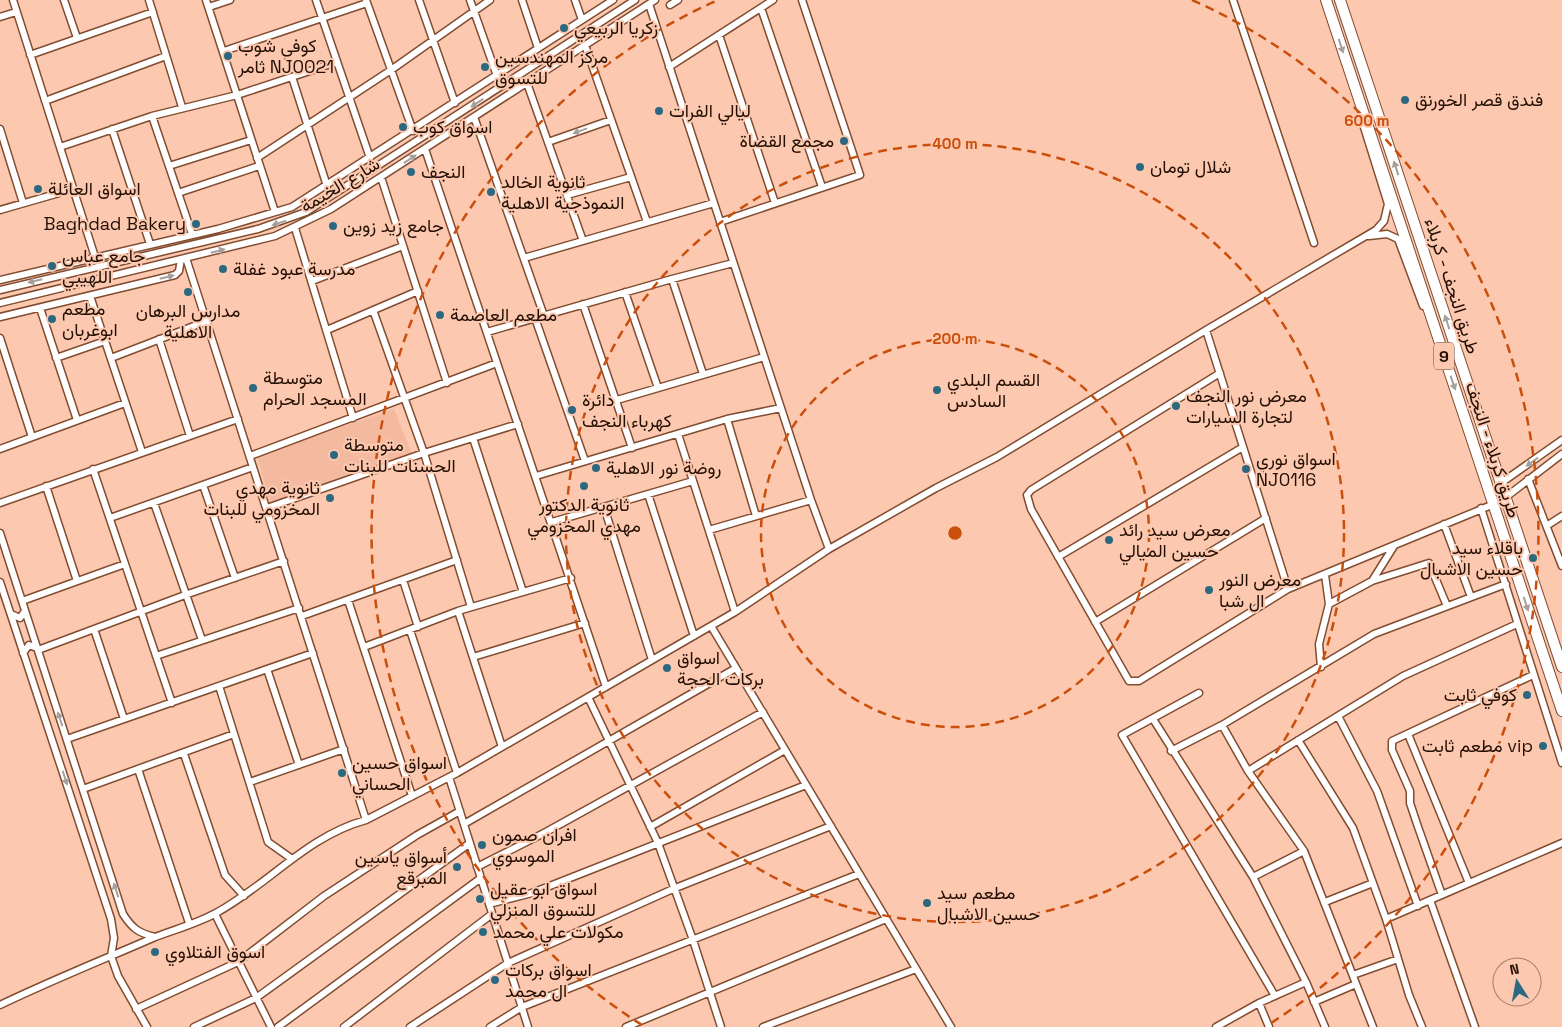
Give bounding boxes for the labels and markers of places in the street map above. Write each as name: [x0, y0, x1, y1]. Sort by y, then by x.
place label: زكريا الربيعي: [574, 16, 658, 43]
marker: زكريا الربيعي: [558, 22, 570, 34]
place label: كوفي شوب ثامر NJ0021: [237, 34, 334, 78]
place label: مركز المهندسين للتسوق: [495, 45, 608, 89]
marker: كوفي شوب ثامر NJ0021: [222, 50, 234, 62]
marker: مركز المهندسين للتسوق: [479, 61, 491, 73]
place label: فندق قصر الخورنق: [1415, 88, 1543, 111]
marker: فندق قصر الخورنق: [1399, 94, 1411, 106]
place label: ليالي الفرات: [669, 99, 751, 126]
marker: ليالي الفرات: [653, 105, 665, 117]
place label: اسواق كوب: [413, 115, 492, 138]
marker: اسواق كوب: [397, 121, 409, 133]
place label: مجمع القضاة: [739, 129, 834, 153]
marker: مجمع القضاة: [838, 135, 850, 147]
place label: شلال تومان: [1150, 155, 1231, 178]
place label: النجف: [421, 160, 465, 183]
marker: شلال تومان: [1134, 161, 1146, 173]
marker: النجف: [405, 166, 417, 178]
place label: ثانوية الخالد النموذجية الاهلية: [501, 170, 624, 214]
place label: اسواق العائلة: [48, 177, 141, 200]
marker: اسواق العائلة: [32, 183, 44, 195]
marker: ثانوية الخالد النموذجية الاهلية: [485, 186, 497, 198]
place label: Baghdad Bakery: [44, 212, 186, 235]
place label: جامع زيد زوين: [343, 214, 444, 238]
marker: Baghdad Bakery: [190, 218, 202, 230]
marker: جامع زيد زوين: [327, 220, 339, 232]
place label: جامع عباس اللهيبي: [62, 244, 145, 292]
place label: مدرسة عبود غفلة: [233, 257, 355, 280]
marker: جامع عباس اللهيبي: [46, 260, 58, 272]
marker: مدرسة عبود غفلة: [217, 263, 229, 275]
marker: مدارس البرهان الاهلية: [182, 286, 194, 298]
place label: مطعم ابوغربان: [62, 297, 118, 341]
place label: مدارس البرهان الاهلية: [136, 299, 240, 343]
place label: مطعم العاصمة: [450, 303, 557, 327]
marker: مطعم العاصمة: [434, 309, 446, 321]
marker: مطعم ابوغربان: [46, 313, 58, 325]
place label: متوسطة المسجد الحرام: [263, 366, 367, 411]
place label: القسم البلدي السادس: [947, 368, 1040, 412]
marker: متوسطة المسجد الحرام: [247, 382, 259, 394]
marker: القسم البلدي السادس: [931, 384, 943, 396]
place label: معرض نور النجف لتجارة السيارات: [1186, 384, 1307, 428]
place label: دائرة كهرباء النجف: [582, 388, 672, 432]
marker: معرض نور النجف لتجارة السيارات: [1170, 400, 1182, 412]
marker: دائرة كهرباء النجف: [566, 404, 578, 416]
place label: متوسطة الحسنات للبنات: [344, 433, 456, 477]
place label: اسواق نوري NJ0116: [1256, 447, 1336, 491]
marker: متوسطة الحسنات للبنات: [328, 449, 340, 461]
place label: روضة نور الاهلية: [606, 456, 721, 479]
marker: روضة نور الاهلية: [590, 462, 602, 474]
marker: اسواق نوري NJ0116: [1240, 463, 1252, 475]
place label: ثانوية مهدي المخزومي للبنات: [203, 476, 320, 524]
marker: ثانوية الدكتور مهدي المخزومي: [578, 480, 590, 492]
marker: ثانوية مهدي المخزومي للبنات: [324, 492, 336, 504]
place label: ثانوية الدكتور مهدي المخزومي: [527, 493, 641, 541]
place label: معرض سيد رائد حسين الميالي: [1119, 518, 1231, 566]
centre of rings: [946, 524, 964, 542]
marker: معرض سيد رائد حسين الميالي: [1103, 534, 1115, 546]
place label: باقلاء سيد حسين الاشبال: [1420, 536, 1523, 580]
marker: باقلاء سيد حسين الاشبال: [1527, 552, 1539, 564]
place label: معرض النور ال شبا: [1218, 568, 1301, 612]
marker: معرض النور ال شبا: [1203, 584, 1215, 596]
place label: اسواق بركات الحجة: [677, 646, 764, 690]
marker: اسواق بركات الحجة: [661, 662, 673, 674]
place label: كوفي ثابت: [1444, 683, 1517, 710]
marker: كوفي ثابت: [1521, 689, 1533, 701]
place label: مطعم ثابت vip: [1422, 734, 1533, 758]
marker: مطعم ثابت vip: [1537, 740, 1549, 752]
place label: اسواق حسين الحساني: [352, 751, 447, 799]
marker: اسواق حسين الحساني: [336, 767, 348, 779]
place label: افران صمون الموسوي: [492, 823, 577, 871]
marker: افران صمون الموسوي: [476, 839, 488, 851]
place label: أسواق ياسين المبرقع: [355, 845, 447, 890]
marker: أسواق ياسين المبرقع: [451, 861, 463, 873]
place label: اسواق ابو عقيل للتسوق المنزلي: [490, 877, 597, 925]
place label: مطعم سيد حسين الاشبال: [937, 881, 1040, 925]
marker: اسواق ابو عقيل للتسوق المنزلي: [474, 893, 486, 905]
marker: مطعم سيد حسين الاشبال: [921, 897, 933, 909]
place label: مكولات علي محمد: [493, 920, 624, 947]
marker: مكولات علي محمد: [477, 926, 489, 938]
place label: اسوق الفتلاوي: [165, 940, 265, 967]
marker: اسوق الفتلاوي: [149, 946, 161, 958]
place label: اسواق بركات ال محمد: [505, 958, 592, 1002]
marker: اسواق بركات ال محمد: [489, 974, 501, 986]

